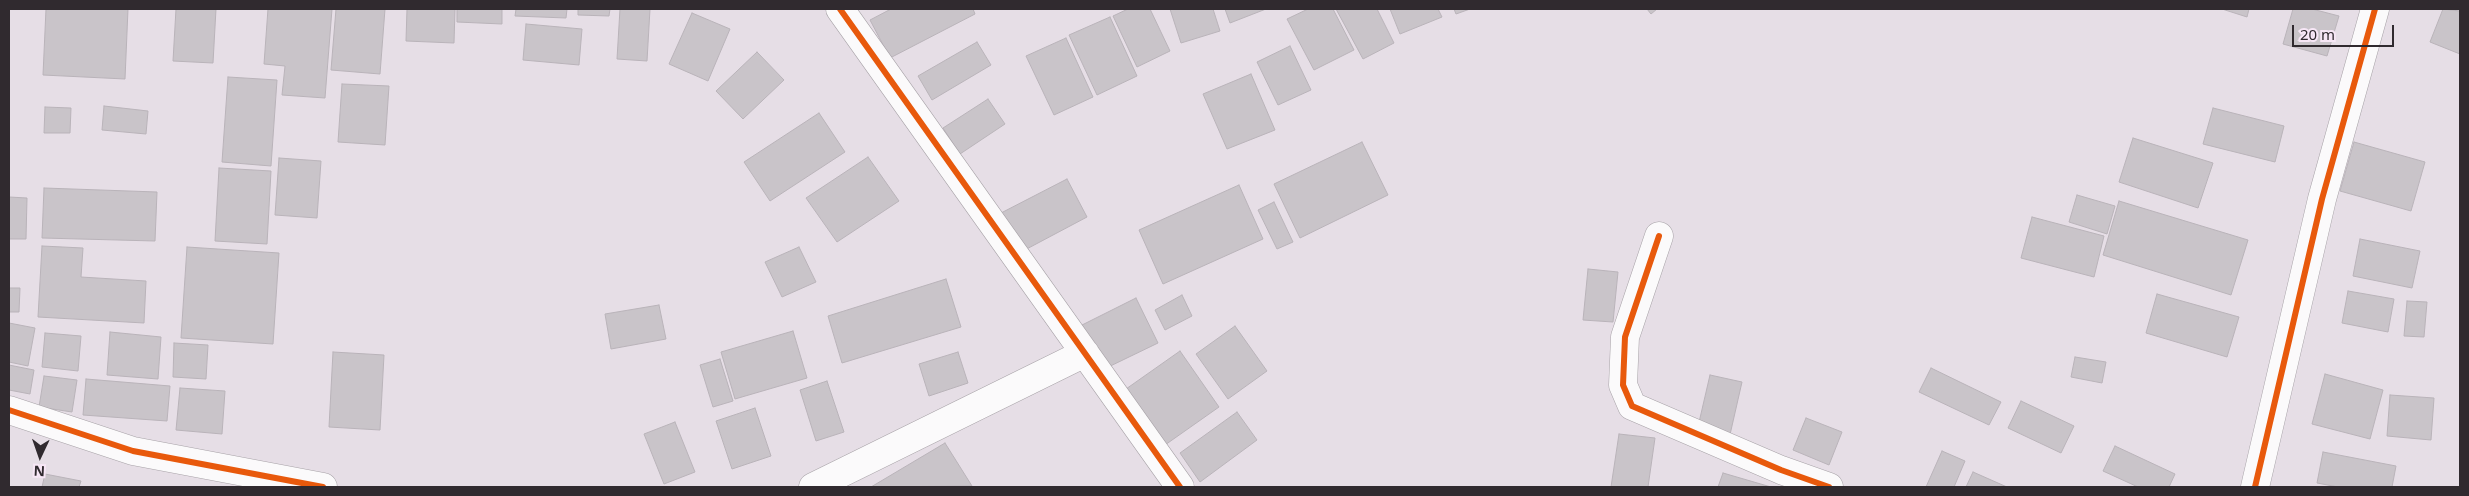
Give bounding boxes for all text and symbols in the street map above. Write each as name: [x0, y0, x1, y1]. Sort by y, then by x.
scale bar: [2294, 15, 2396, 47]
text: 20 m: [2300, 24, 2335, 44]
north arrow: [15, 431, 65, 481]
text: N: [33, 462, 45, 481]

